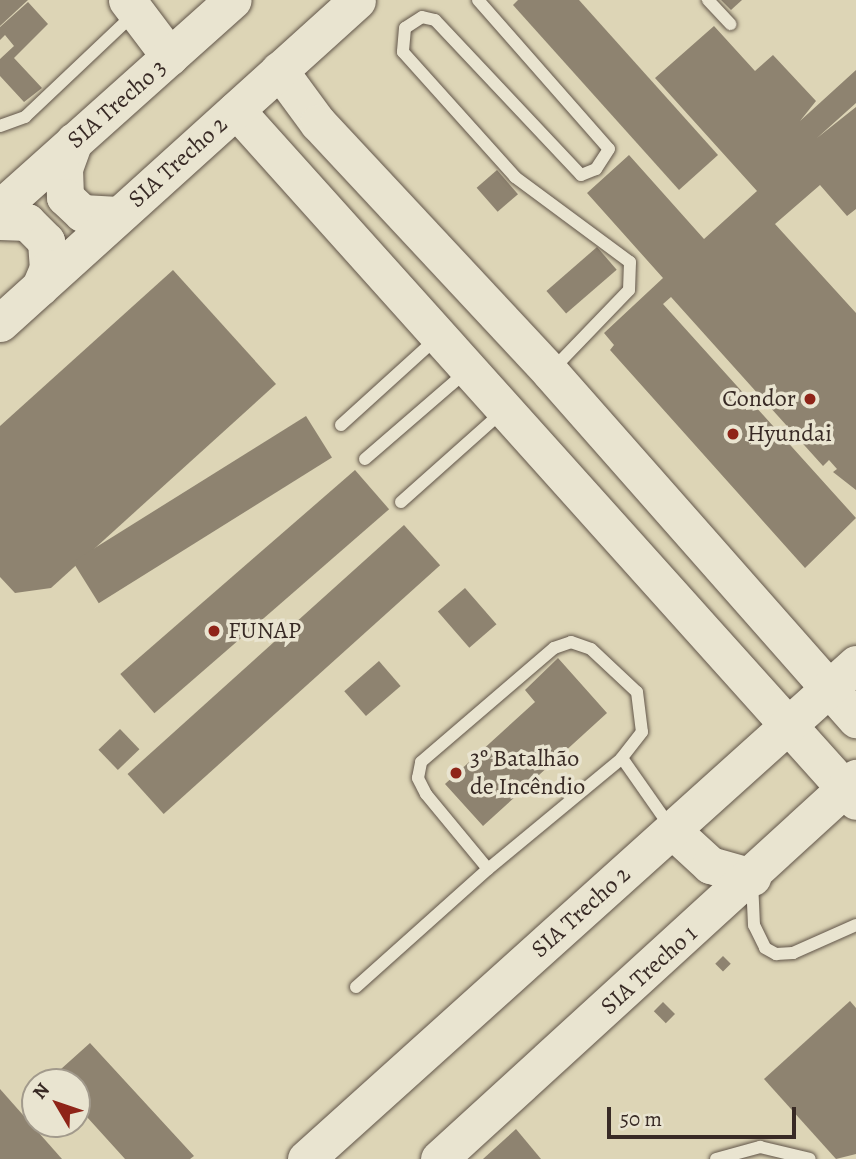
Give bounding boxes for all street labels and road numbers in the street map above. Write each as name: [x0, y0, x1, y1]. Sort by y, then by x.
street label: SIA Trecho 3: [62, 53, 172, 155]
street label: SIA Trecho 2: [123, 110, 233, 214]
street label: SIA Trecho 2: [526, 860, 636, 964]
street label: SIA Trecho 1: [595, 919, 703, 1021]

